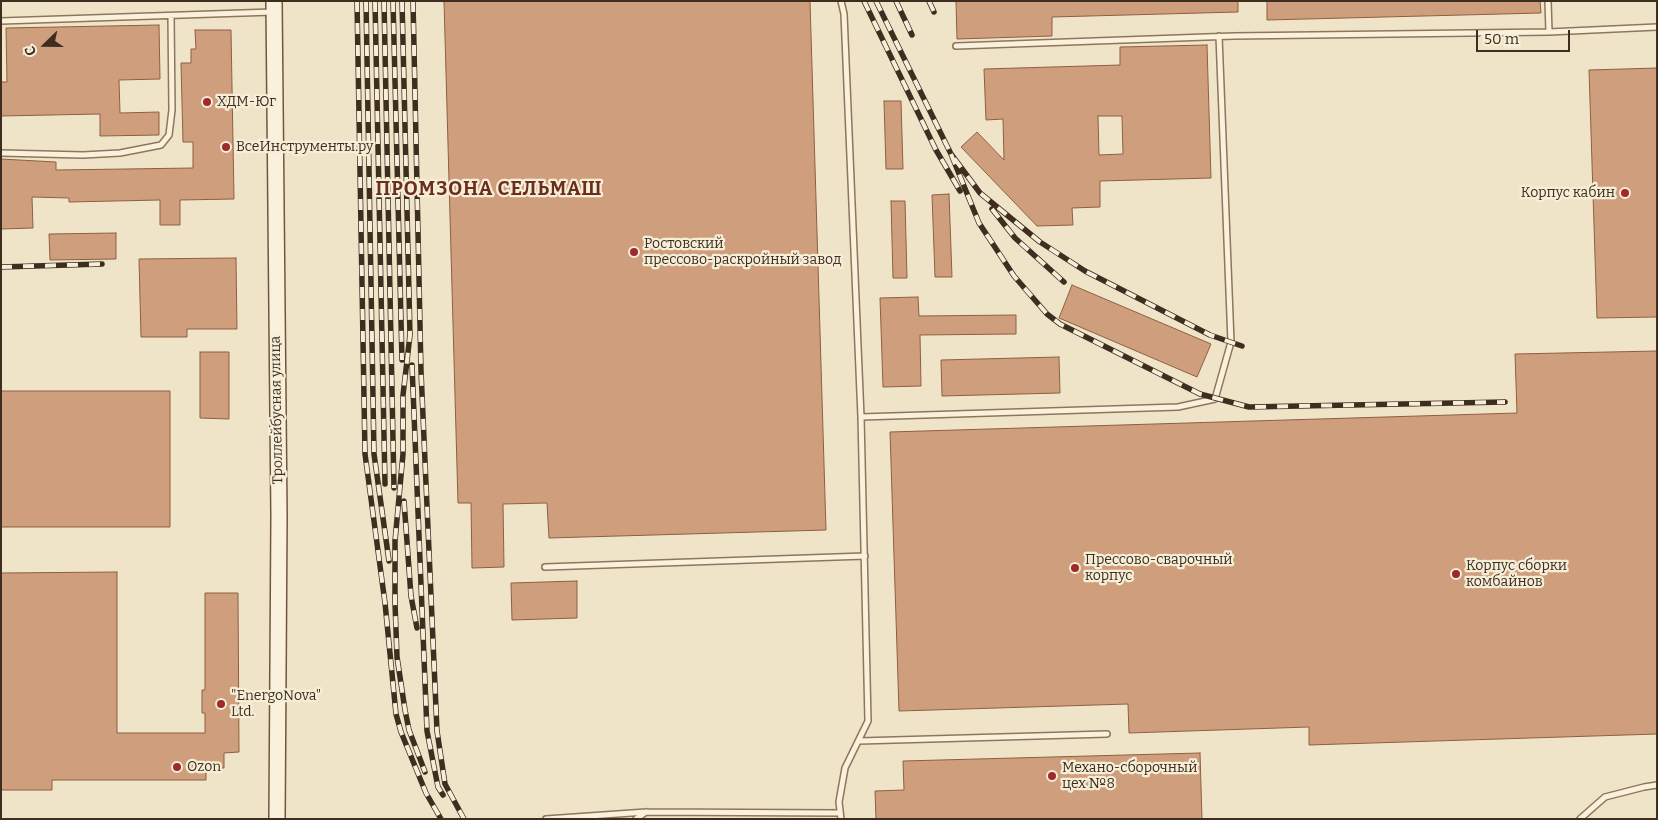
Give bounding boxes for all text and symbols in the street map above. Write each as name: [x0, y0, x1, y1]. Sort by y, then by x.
north arrow: [20, 20, 70, 70]
scale bar: [1478, 20, 1572, 52]
text: 50 m: [1484, 30, 1519, 48]
text: С: [21, 44, 40, 58]
place label: ХДМ-Юг: [217, 94, 276, 110]
marker: ХДМ-Юг: [201, 96, 213, 108]
place label: ВсеИнструменты.ру: [236, 139, 373, 155]
marker: ВсеИнструменты.ру: [220, 141, 232, 153]
district label: ПРОМЗОНА СЕЛЬМАШ: [374, 179, 604, 201]
place label: Корпус кабин: [1521, 185, 1615, 201]
marker: Корпус кабин: [1619, 187, 1631, 199]
place label: Ростовский прессово-раскройный завод: [644, 236, 841, 268]
marker: Ростовский прессово-раскройный завод: [628, 246, 640, 258]
street label: Троллейбусная улица: [267, 336, 287, 484]
place label: Прессово-сварочный корпус: [1085, 552, 1233, 584]
place label: Корпус сборки комбайнов: [1466, 558, 1567, 590]
marker: Прессово-сварочный корпус: [1069, 562, 1081, 574]
marker: Корпус сборки комбайнов: [1450, 568, 1462, 580]
place label: "EnergoNova" Ltd.: [231, 688, 321, 720]
marker: "EnergoNova" Ltd.: [215, 698, 227, 710]
place label: Ozon: [187, 759, 221, 775]
place label: Механо-сборочный цех №8: [1062, 760, 1197, 792]
marker: Ozon: [171, 761, 183, 773]
marker: Механо-сборочный цех №8: [1046, 770, 1058, 782]

